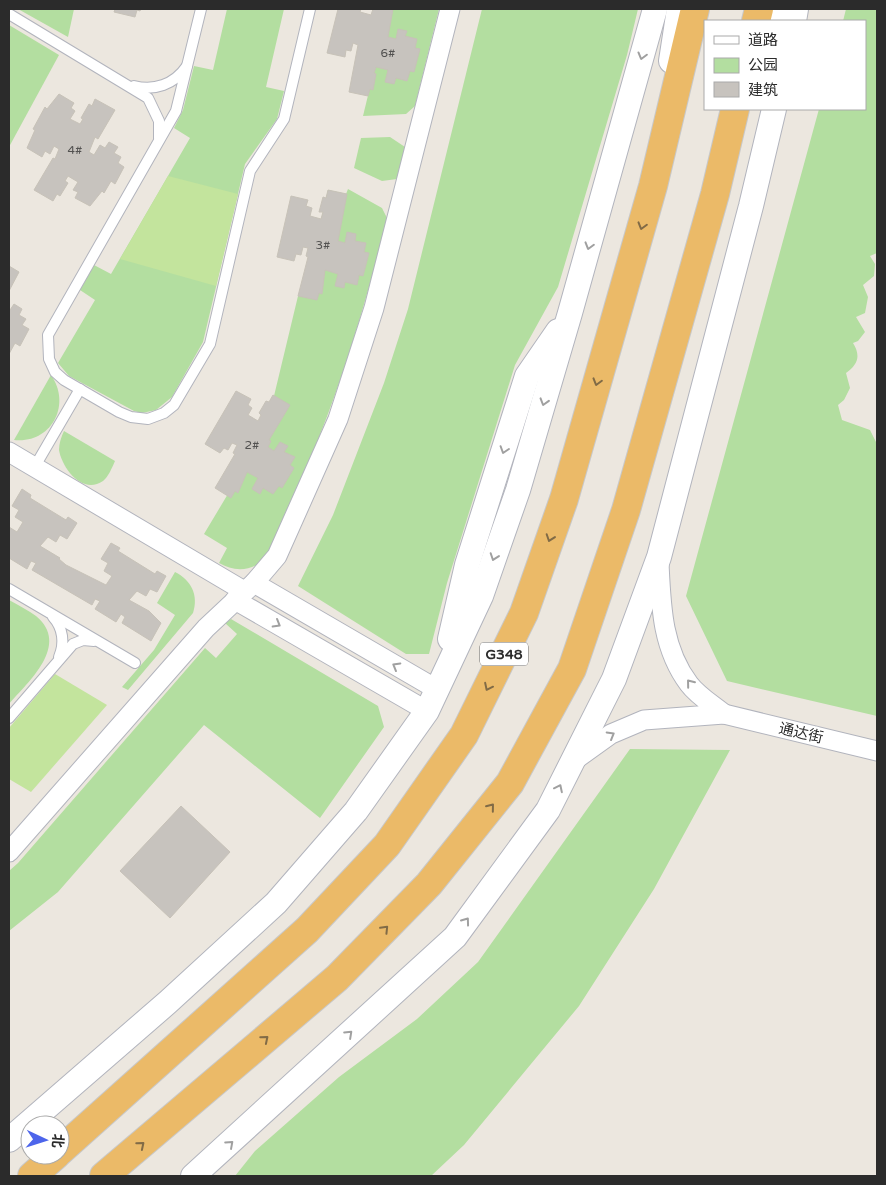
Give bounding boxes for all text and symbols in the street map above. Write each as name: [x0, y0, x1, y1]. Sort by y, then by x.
legend: [704, 20, 866, 110]
text: 道路: [748, 31, 778, 49]
house number: 6#: [381, 46, 395, 60]
one-way arrow: [637, 51, 648, 60]
text: 公园: [748, 56, 778, 74]
text: 建筑: [748, 81, 778, 99]
house number: 4#: [68, 143, 82, 157]
one-way arrow: [637, 221, 647, 230]
house number: 3#: [316, 238, 330, 252]
one-way arrow: [584, 242, 595, 251]
one-way arrow: [593, 378, 603, 386]
one-way arrow: [539, 398, 549, 406]
house number: 2#: [245, 438, 259, 452]
one-way arrow: [499, 445, 509, 454]
one-way arrow: [546, 533, 556, 542]
one-way arrow: [490, 552, 500, 561]
one-way arrow: [272, 618, 281, 628]
road number: G348: [480, 642, 528, 666]
one-way arrow: [392, 662, 401, 672]
one-way arrow: [687, 680, 696, 689]
one-way arrow: [484, 682, 494, 691]
street label: 通达街: [777, 719, 825, 747]
one-way arrow: [606, 731, 615, 741]
one-way arrow: [553, 784, 563, 793]
one-way arrow: [485, 803, 494, 812]
one-way arrow: [460, 918, 470, 927]
one-way arrow: [379, 926, 388, 935]
one-way arrow: [344, 1031, 353, 1040]
one-way arrow: [259, 1037, 268, 1045]
north arrow: [20, 1115, 70, 1165]
text: 北: [49, 1133, 66, 1148]
one-way arrow: [224, 1140, 233, 1149]
one-way arrow: [136, 1141, 145, 1150]

